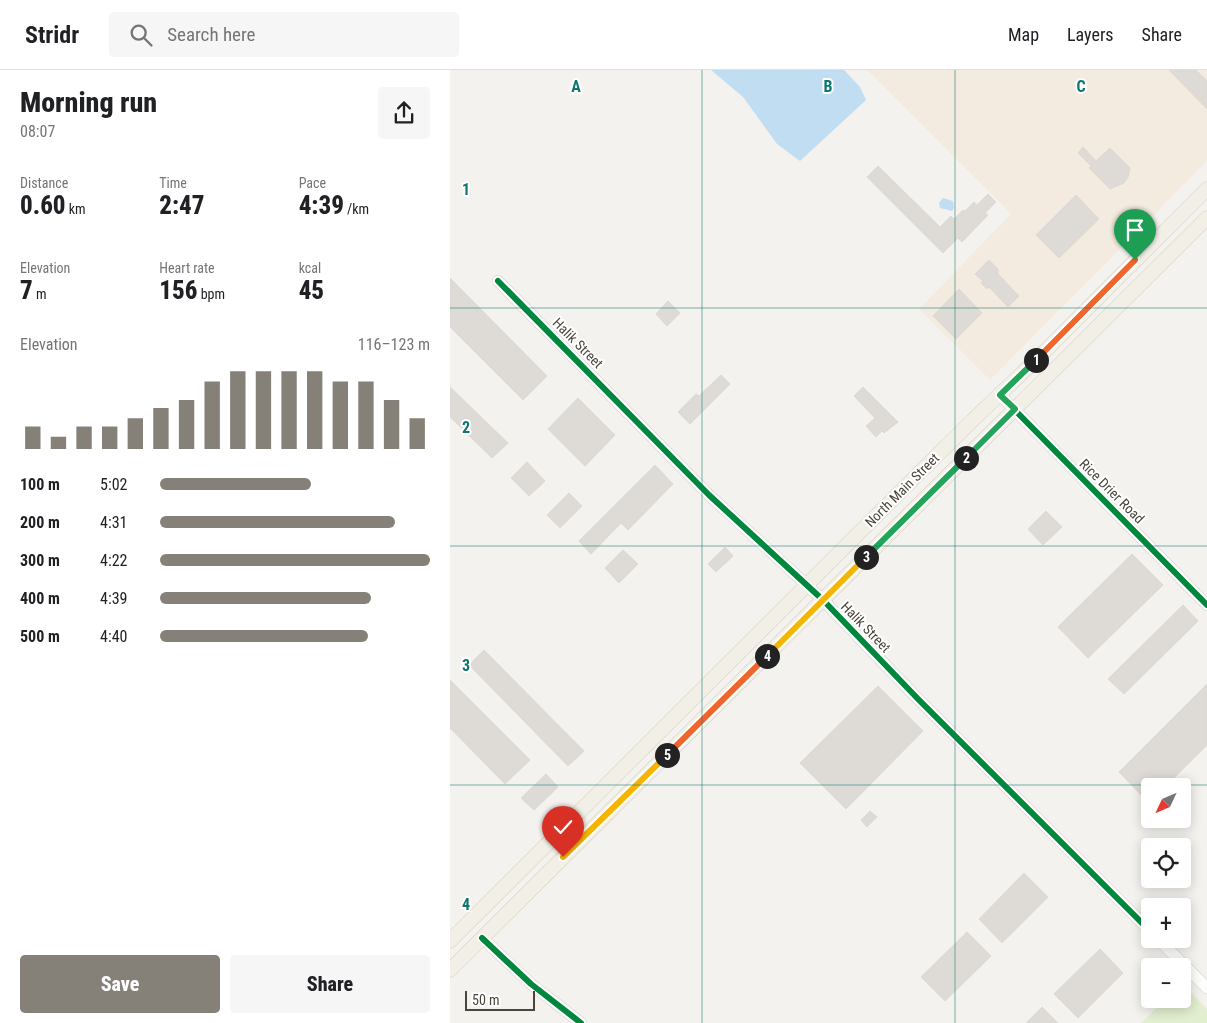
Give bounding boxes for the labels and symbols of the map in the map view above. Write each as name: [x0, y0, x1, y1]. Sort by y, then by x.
text: A: [571, 77, 581, 96]
text: B: [824, 77, 833, 96]
text: C: [1076, 77, 1086, 96]
text: 1: [462, 180, 470, 199]
pin: [1114, 209, 1156, 260]
street label: Halik Street: [550, 315, 606, 371]
pin: 1: [1024, 348, 1048, 372]
text: 2: [462, 418, 470, 437]
pin: 2: [954, 446, 978, 470]
street label: North Main Street: [862, 450, 942, 530]
street label: Rice Drier Road: [1076, 455, 1148, 527]
pin: 3: [854, 544, 878, 570]
street label: Halik Street: [838, 598, 894, 656]
pin: 4: [754, 644, 780, 668]
text: 3: [462, 656, 470, 675]
pin: 5: [654, 742, 680, 768]
north arrow: [1141, 778, 1191, 828]
pin: [542, 806, 584, 857]
text: 4: [462, 895, 470, 914]
scale bar: [465, 988, 535, 1011]

